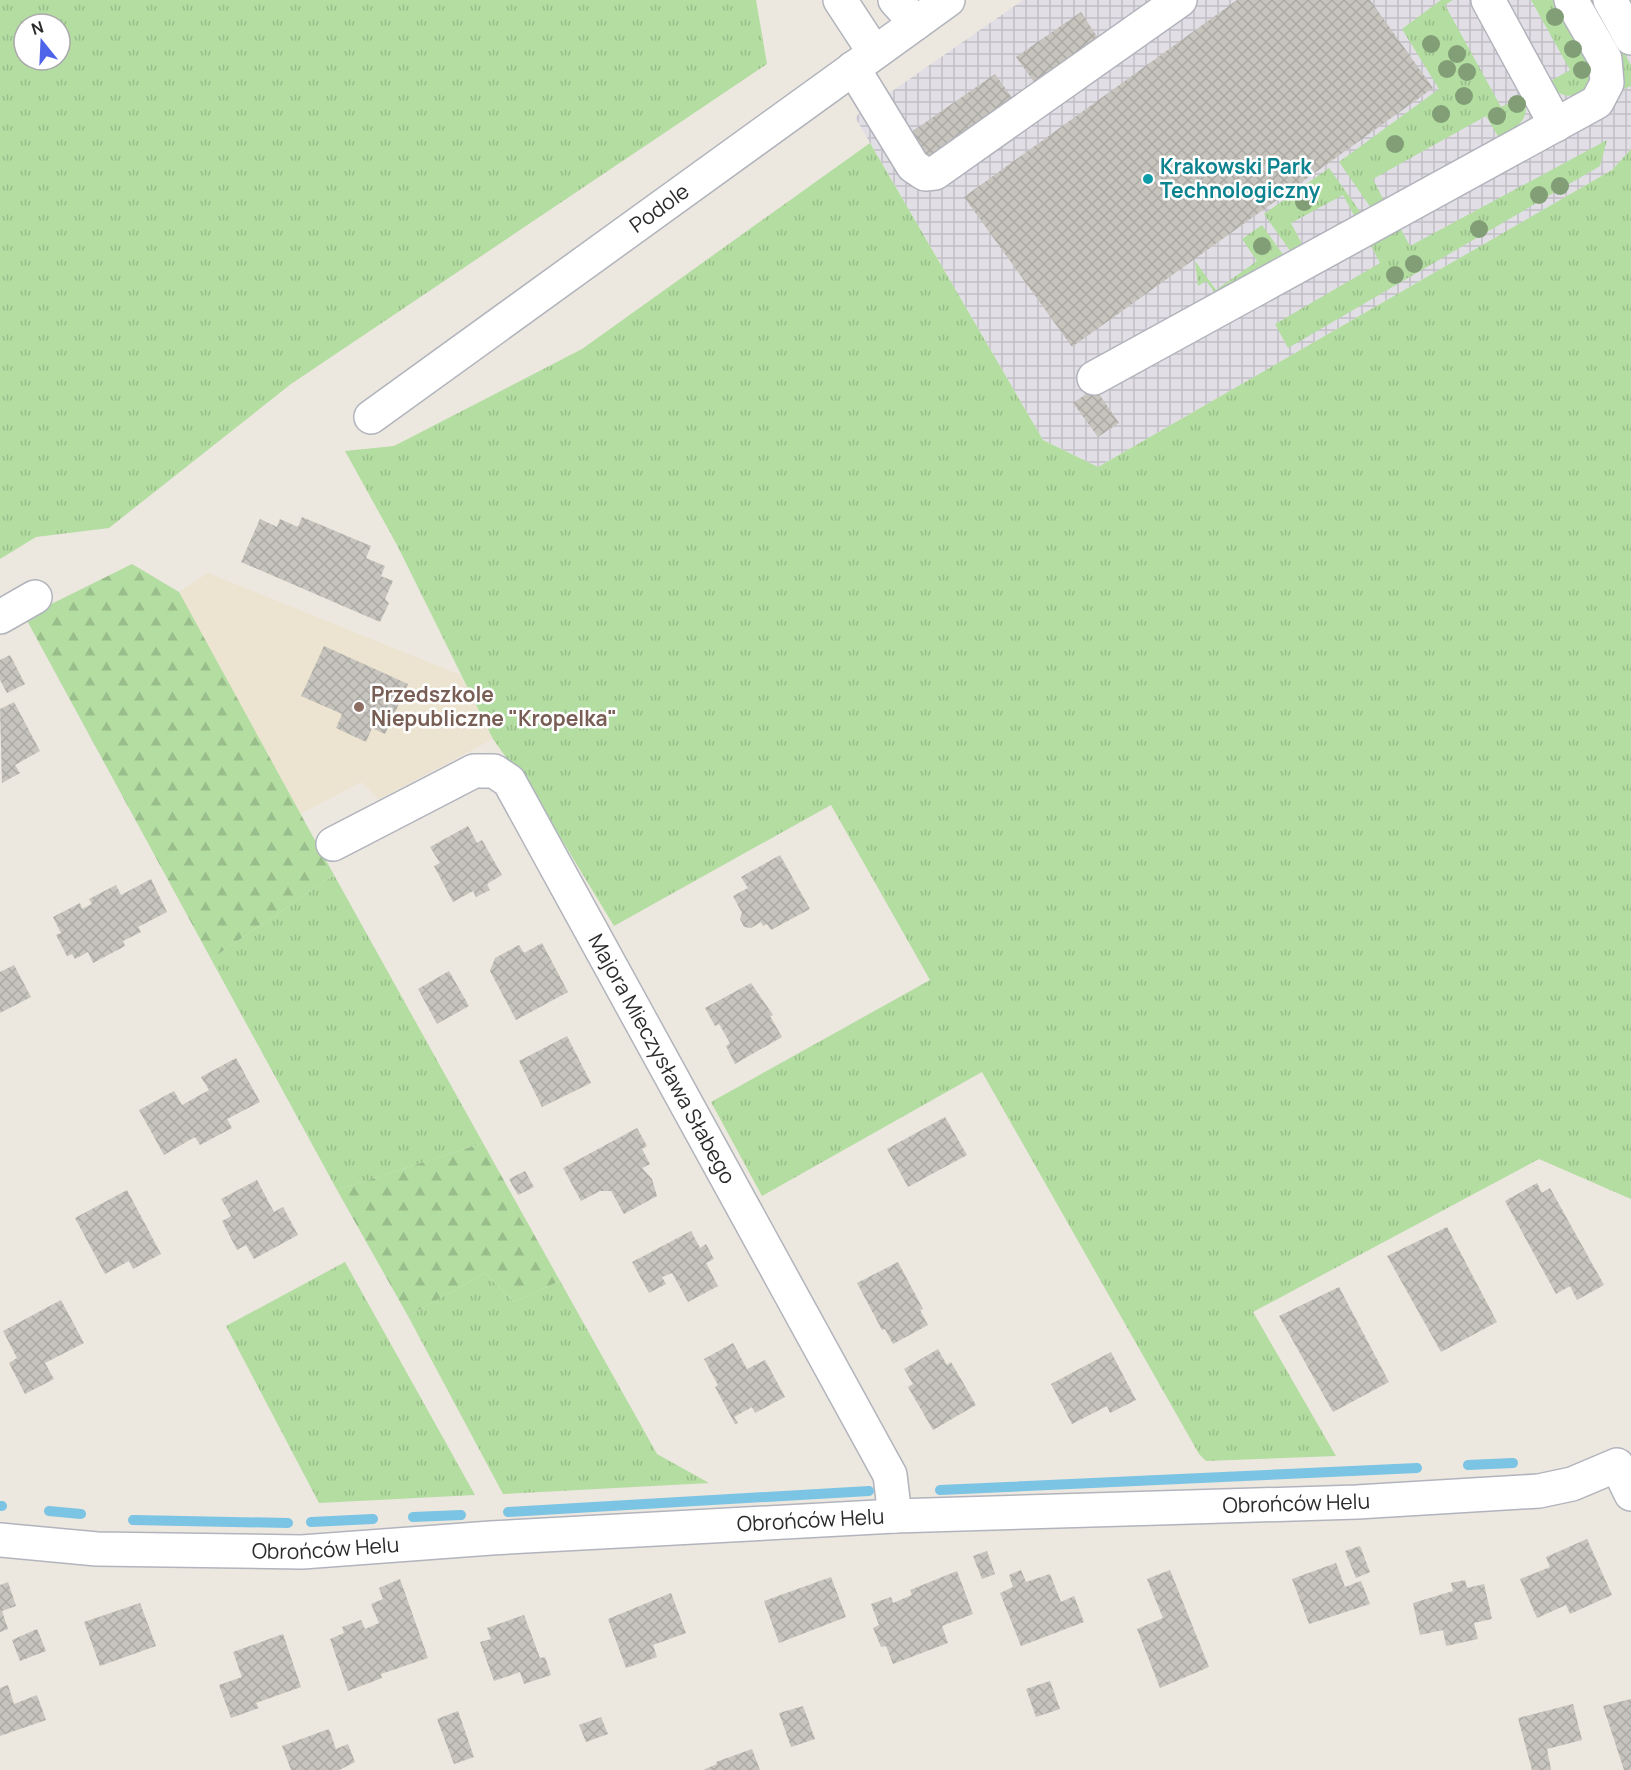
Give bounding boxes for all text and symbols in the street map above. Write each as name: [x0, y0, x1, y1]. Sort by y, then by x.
north arrow: [12, 12, 72, 72]
text: N: [28, 15, 46, 40]
place label: Krakowski Park Technologiczny: [1160, 152, 1321, 204]
marker: Krakowski Park Technologiczny: [1141, 172, 1155, 186]
street label: Podole: [624, 177, 694, 239]
place label: Przedszkole Niepubliczne "Kropelka": [371, 680, 617, 732]
marker: Przedszkole Niepubliczne "Kropelka": [352, 700, 366, 714]
street label: Majora Mieczysława Słabego: [583, 929, 742, 1189]
street label: Obrońców Helu: [1222, 1486, 1371, 1519]
street label: Obrońców Helu: [736, 1502, 885, 1538]
street label: Obrońców Helu: [252, 1530, 400, 1565]

